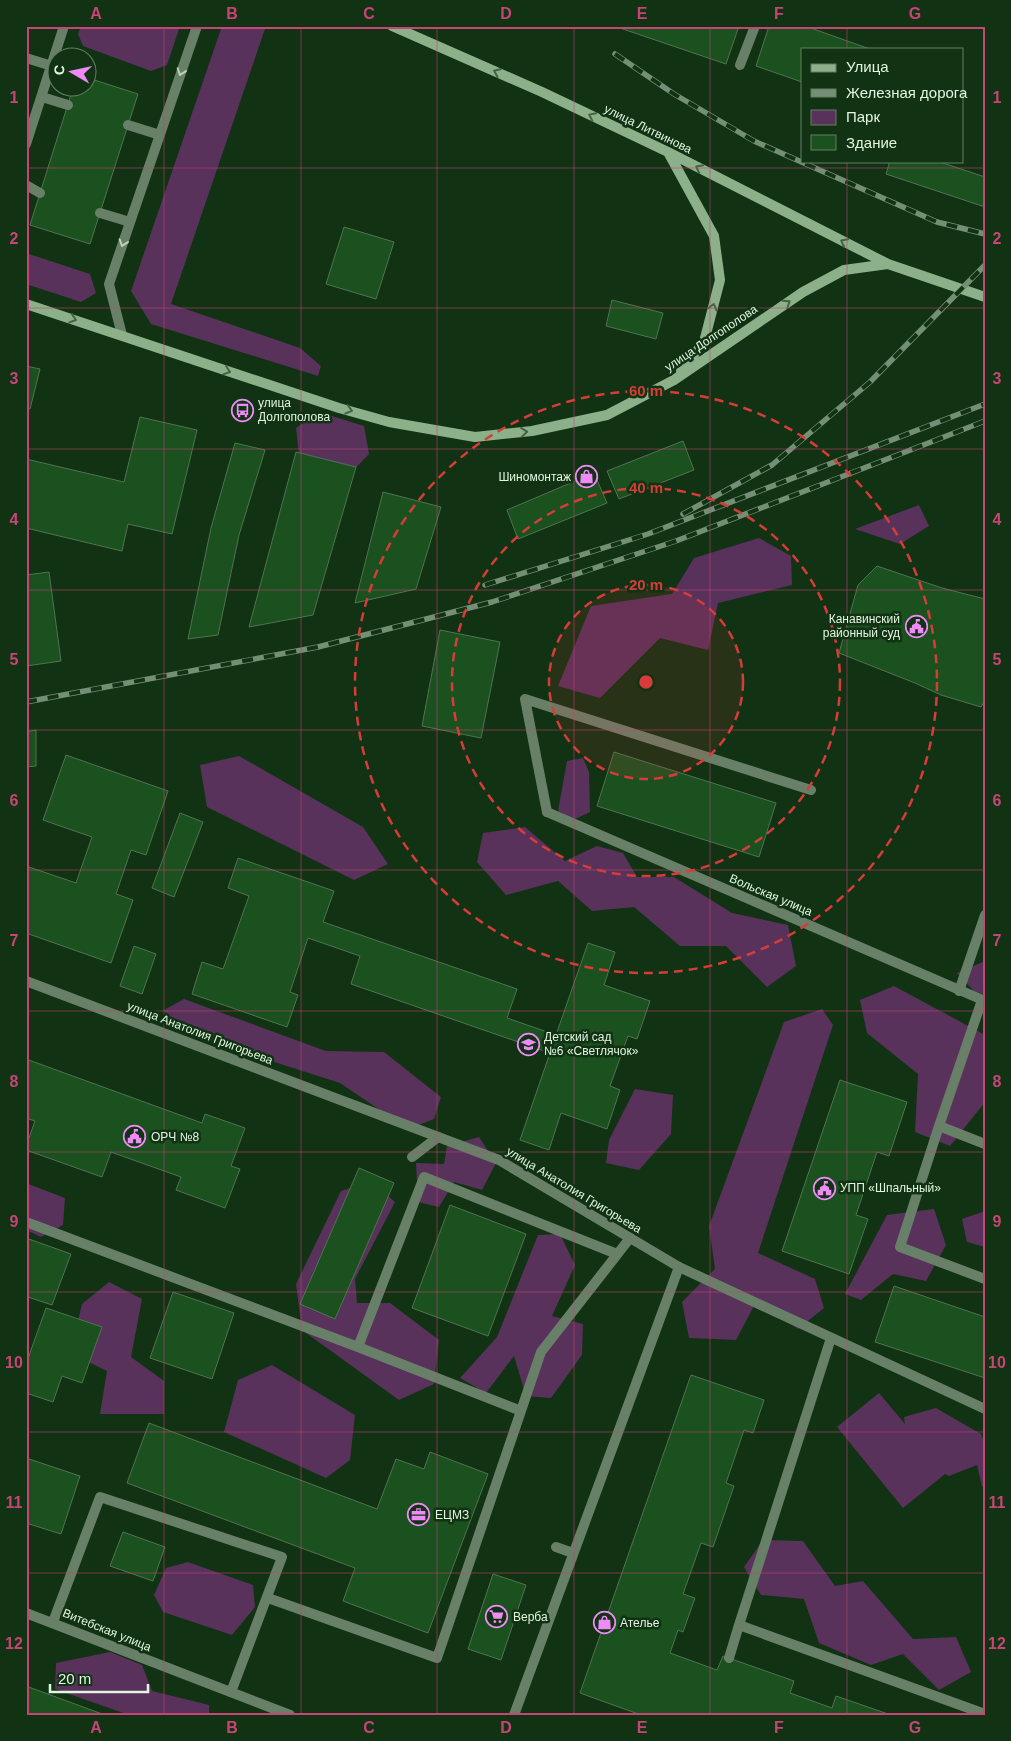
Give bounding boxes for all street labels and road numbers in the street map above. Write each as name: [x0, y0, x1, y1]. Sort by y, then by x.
street label: улица Литвинова: [602, 102, 694, 156]
street label: улица Долгополова: [662, 302, 760, 374]
street label: Вольская улица: [727, 871, 815, 919]
street label: улица Анатолия Григорьева: [125, 999, 275, 1067]
street label: улица Анатолия Григорьева: [504, 1144, 644, 1236]
street label: Витебская улица: [61, 1606, 154, 1654]

